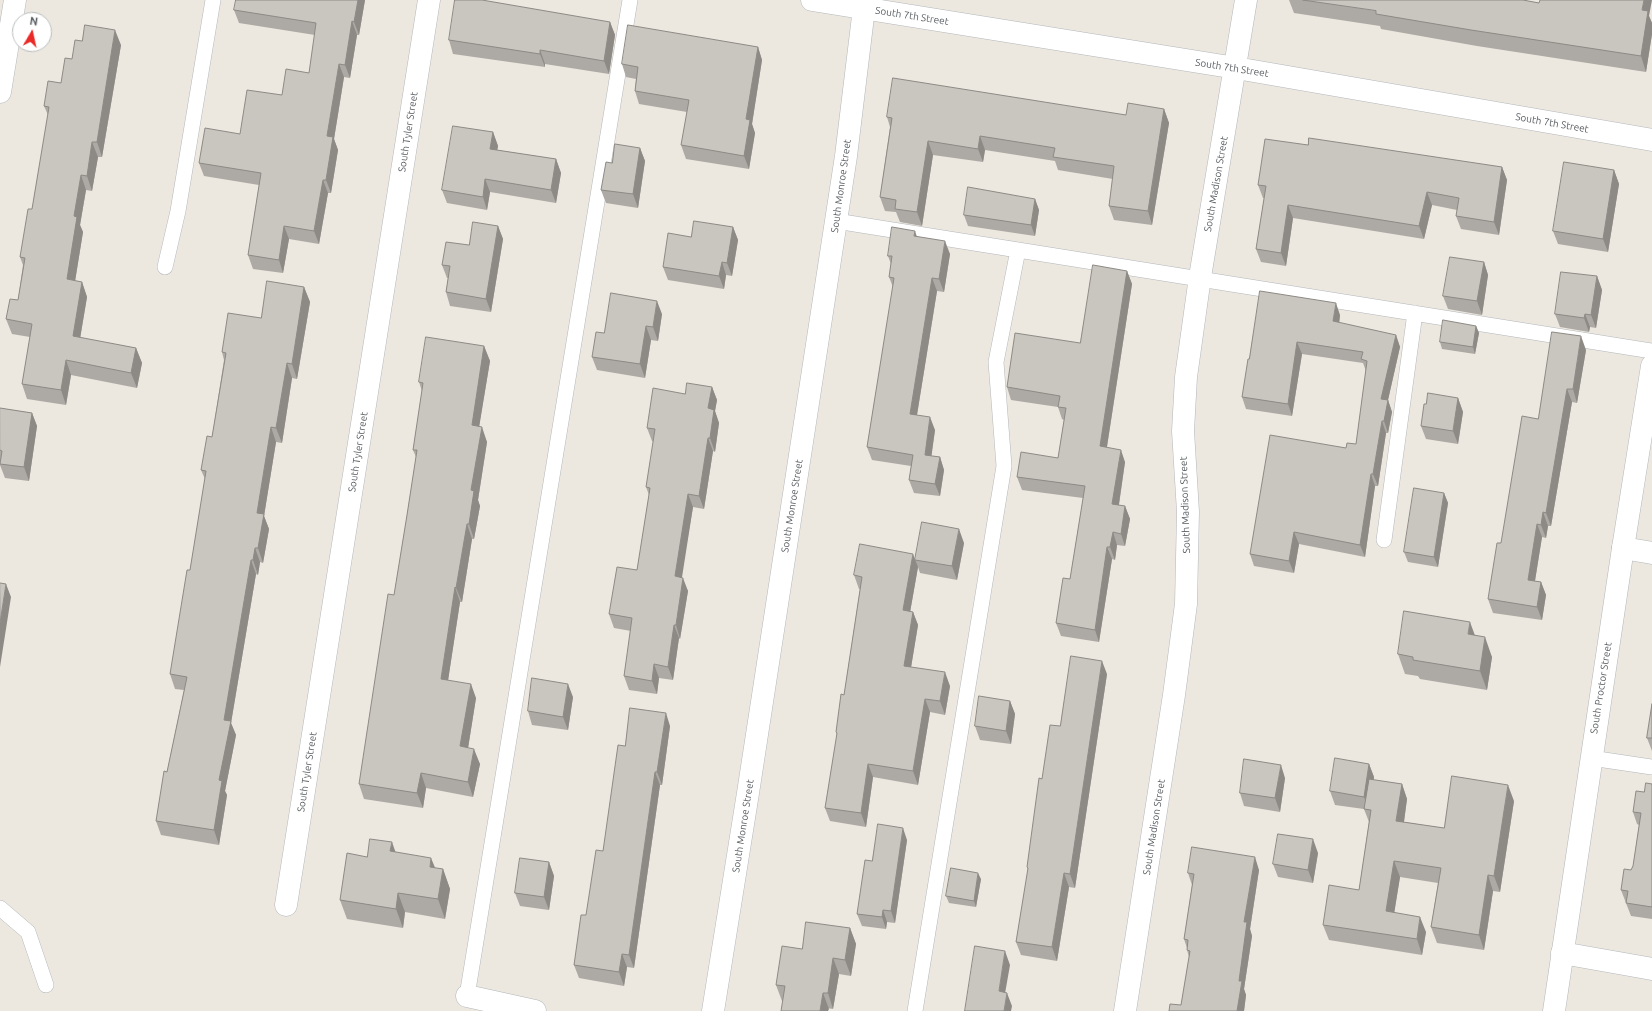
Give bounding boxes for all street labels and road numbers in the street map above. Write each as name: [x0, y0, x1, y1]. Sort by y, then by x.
street label: South 7th Street: [874, 4, 950, 28]
street label: South 7th Street: [1194, 56, 1270, 80]
street label: South Tyler Street: [396, 91, 420, 173]
street label: South 7th Street: [1514, 111, 1590, 135]
street label: South Madison Street: [1202, 135, 1230, 233]
street label: South Monroe Street: [828, 138, 854, 234]
street label: South Tyler Street: [346, 411, 370, 493]
street label: South Madison Street: [1177, 456, 1193, 554]
street label: South Monroe Street: [779, 458, 805, 554]
street label: South Proctor Street: [1588, 641, 1614, 735]
street label: South Tyler Street: [295, 731, 319, 813]
street label: South Monroe Street: [730, 778, 756, 874]
street label: South Madison Street: [1140, 778, 1168, 876]

